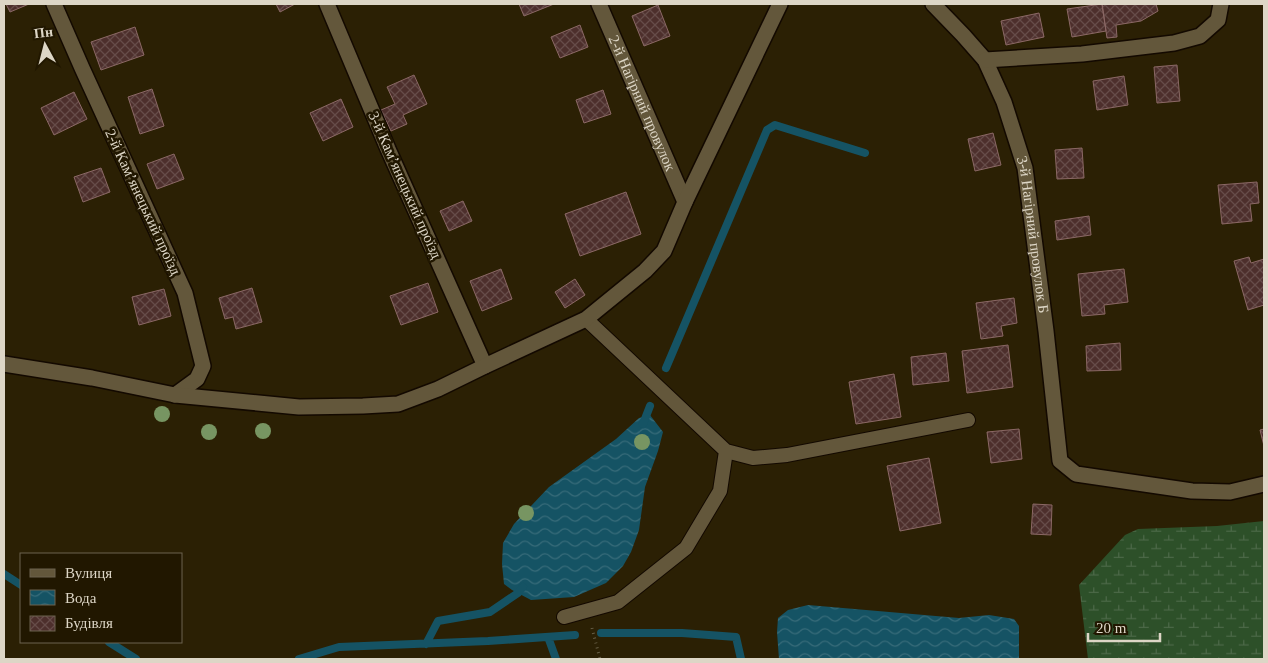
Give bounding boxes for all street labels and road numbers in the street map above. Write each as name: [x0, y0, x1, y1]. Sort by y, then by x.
street label: 2-й Нагірний провулок: [606, 33, 679, 174]
street label: 3-й Камʼянецький проїзд: [365, 109, 445, 261]
street label: 2-й Камʼянецький проїзд: [102, 126, 184, 278]
street label: 3-й Нагірний провулок Б: [1014, 154, 1052, 314]

